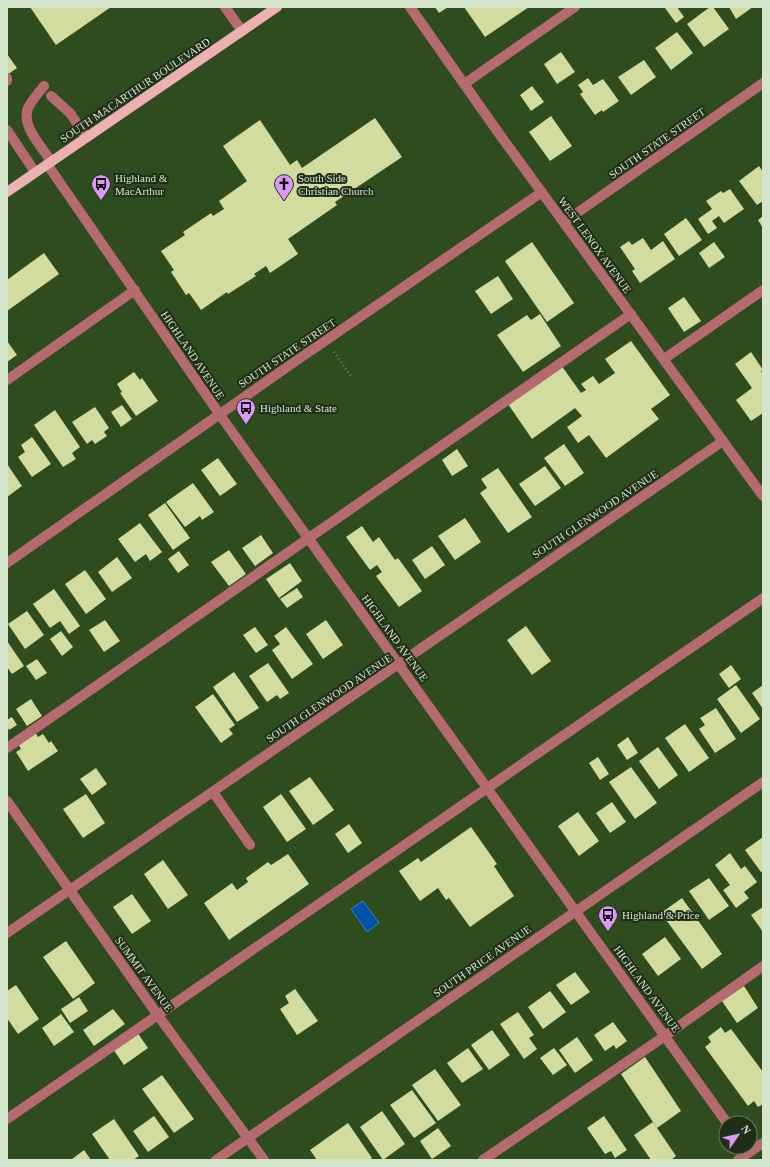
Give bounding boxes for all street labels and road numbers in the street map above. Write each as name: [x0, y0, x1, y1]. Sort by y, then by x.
street label: SOUTH MACARTHUR BOULEVARD: [58, 35, 212, 145]
street label: SOUTH STATE STREET: [607, 105, 708, 181]
street label: WEST LENOX AVENUE: [556, 195, 634, 296]
street label: HIGHLAND AVENUE: [159, 309, 227, 402]
street label: SOUTH STATE STREET: [236, 316, 338, 390]
street label: SOUTH GLENWOOD AVENUE: [530, 467, 660, 561]
street label: HIGHLAND AVENUE: [360, 592, 431, 684]
street label: SOUTH GLENWOOD AVENUE: [264, 651, 394, 745]
street label: SOUTH PRICE AVENUE: [431, 923, 533, 999]
street label: SUMMIT AVENUE: [113, 934, 175, 1014]
street label: HIGHLAND AVENUE: [612, 943, 683, 1035]

